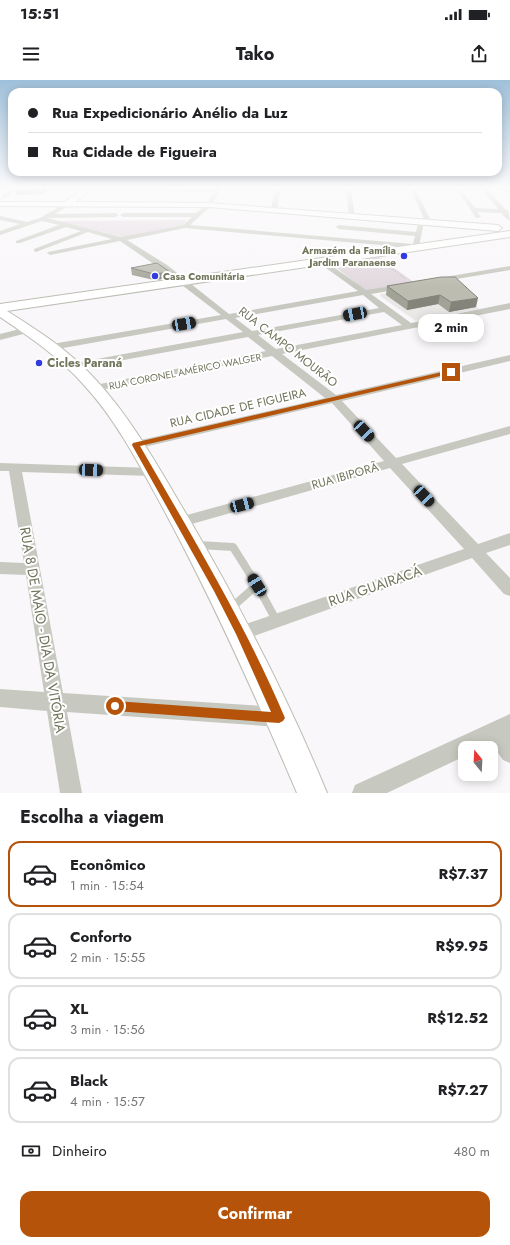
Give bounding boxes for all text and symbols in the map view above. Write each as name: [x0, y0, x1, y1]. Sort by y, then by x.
text: 15:51: [20, 3, 59, 25]
text: Tako: [236, 41, 274, 67]
icon: menu: [20, 43, 42, 65]
icon: share: [468, 43, 490, 65]
text: Rua Expedicionário Anélio da Luz: [52, 102, 288, 124]
text: Rua Cidade de Figueira: [52, 141, 217, 163]
place label: Armazém da Família Jardim Paranaense: [301, 243, 396, 270]
marker: Armazém da Família Jardim Paranaense: [399, 251, 409, 261]
place label: Casa Comunitária: [163, 269, 245, 284]
marker: Casa Comunitária: [150, 271, 160, 281]
street label: RUA CAMPO MOURÃO: [235, 302, 341, 392]
car: [342, 306, 368, 322]
callout: 2 min: [418, 314, 484, 342]
car: [171, 316, 197, 332]
text: 2 min: [434, 318, 468, 337]
street label: RUA CORONEL AMÉRICO WALGER: [108, 349, 263, 394]
place label: Cicles Paraná: [47, 354, 122, 372]
marker: Cicles Paraná: [34, 358, 44, 368]
route end: [442, 363, 460, 381]
street label: RUA CIDADE DE FIGUEIRA: [168, 384, 308, 432]
car: [351, 418, 377, 444]
street label: RUA IBIPORÃ: [309, 458, 381, 494]
car: [79, 464, 103, 476]
car: [411, 483, 437, 509]
car: [229, 496, 255, 514]
street label: RUA 8 DE MAIO - DIA DA VITÓRIA: [15, 525, 71, 735]
street label: RUA GUAIRACÁ: [326, 560, 425, 611]
car: [246, 572, 268, 598]
route start: [106, 697, 124, 715]
north arrow: [458, 741, 498, 781]
map controls: [458, 741, 498, 781]
text: Escolha a viagem: [20, 804, 164, 830]
text: Econômico: [70, 854, 145, 876]
icon: car: [22, 856, 58, 892]
text: R$7.37: [438, 863, 488, 885]
text: 1 min · 15:54: [70, 876, 144, 895]
text: Conforto: [70, 926, 132, 948]
icon: car: [22, 928, 58, 964]
text: R$9.95: [435, 935, 488, 957]
text: 2 min · 15:55: [70, 948, 145, 967]
text: XL: [70, 998, 88, 1020]
icon: car: [22, 1000, 58, 1036]
text: R$12.52: [427, 1007, 488, 1029]
text: 3 min · 15:56: [70, 1020, 145, 1039]
text: Black: [70, 1070, 108, 1092]
icon: car: [22, 1072, 58, 1108]
text: R$7.27: [438, 1079, 488, 1101]
text: 4 min · 15:57: [70, 1092, 145, 1111]
icon: cash: [20, 1140, 42, 1162]
text: Dinheiro: [52, 1140, 107, 1162]
text: 480 m: [453, 1142, 490, 1161]
button: Confirmar: [20, 1191, 490, 1237]

